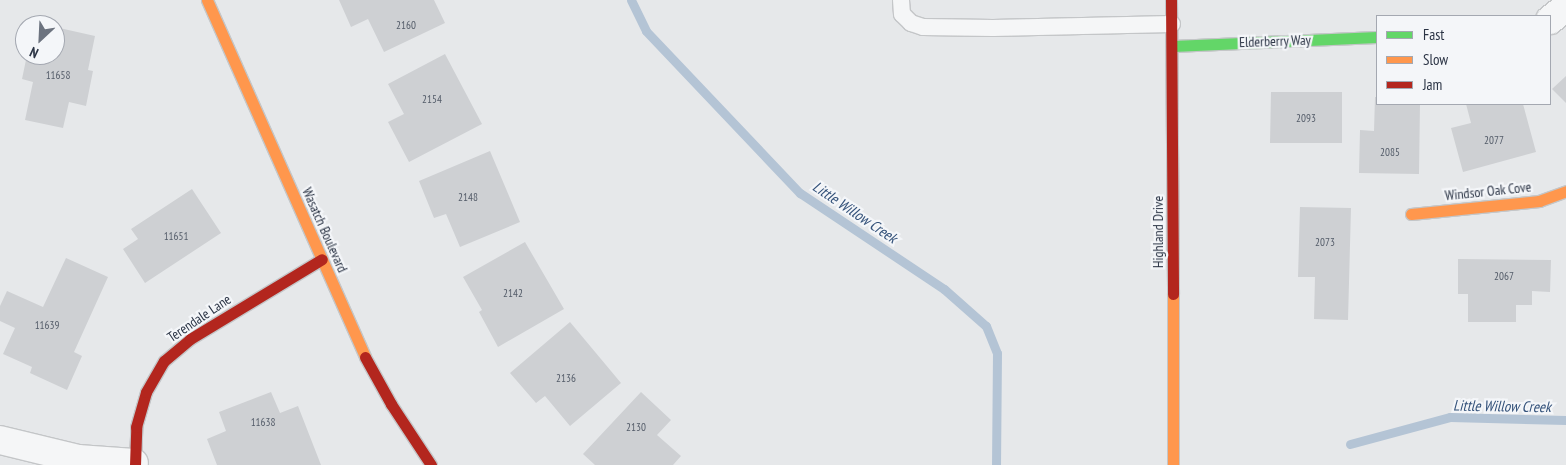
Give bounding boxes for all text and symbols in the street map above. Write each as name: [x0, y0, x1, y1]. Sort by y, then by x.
north arrow: [15, 15, 65, 65]
legend: [1376, 15, 1551, 105]
house number: 2160: [396, 18, 416, 32]
text: Fast: [1423, 25, 1444, 44]
street label: Elderberry Way: [1238, 31, 1312, 51]
text: N: [27, 43, 41, 62]
text: Slow: [1423, 50, 1448, 69]
house number: 11658: [46, 68, 70, 82]
text: Jam: [1423, 75, 1442, 94]
house number: 2154: [422, 92, 442, 106]
house number: 2093: [1296, 111, 1316, 125]
house number: 2077: [1484, 133, 1504, 147]
house number: 2085: [1380, 145, 1400, 159]
water label: Little Willow Creek: [809, 177, 901, 247]
street label: Windsor Oak Cove: [1444, 178, 1532, 204]
street label: Wasatch Boulevard: [299, 185, 351, 275]
house number: 2148: [458, 190, 478, 204]
street label: Highland Drive: [1150, 196, 1166, 268]
house number: 11651: [164, 229, 188, 243]
house number: 2073: [1315, 235, 1335, 249]
house number: 2067: [1494, 269, 1514, 283]
house number: 2142: [503, 286, 523, 300]
street label: Terendale Lane: [164, 291, 234, 345]
house number: 11639: [35, 318, 59, 332]
house number: 2136: [556, 371, 576, 385]
water label: Little Willow Creek: [1453, 396, 1551, 416]
house number: 11638: [251, 415, 275, 429]
house number: 2130: [626, 420, 646, 434]

